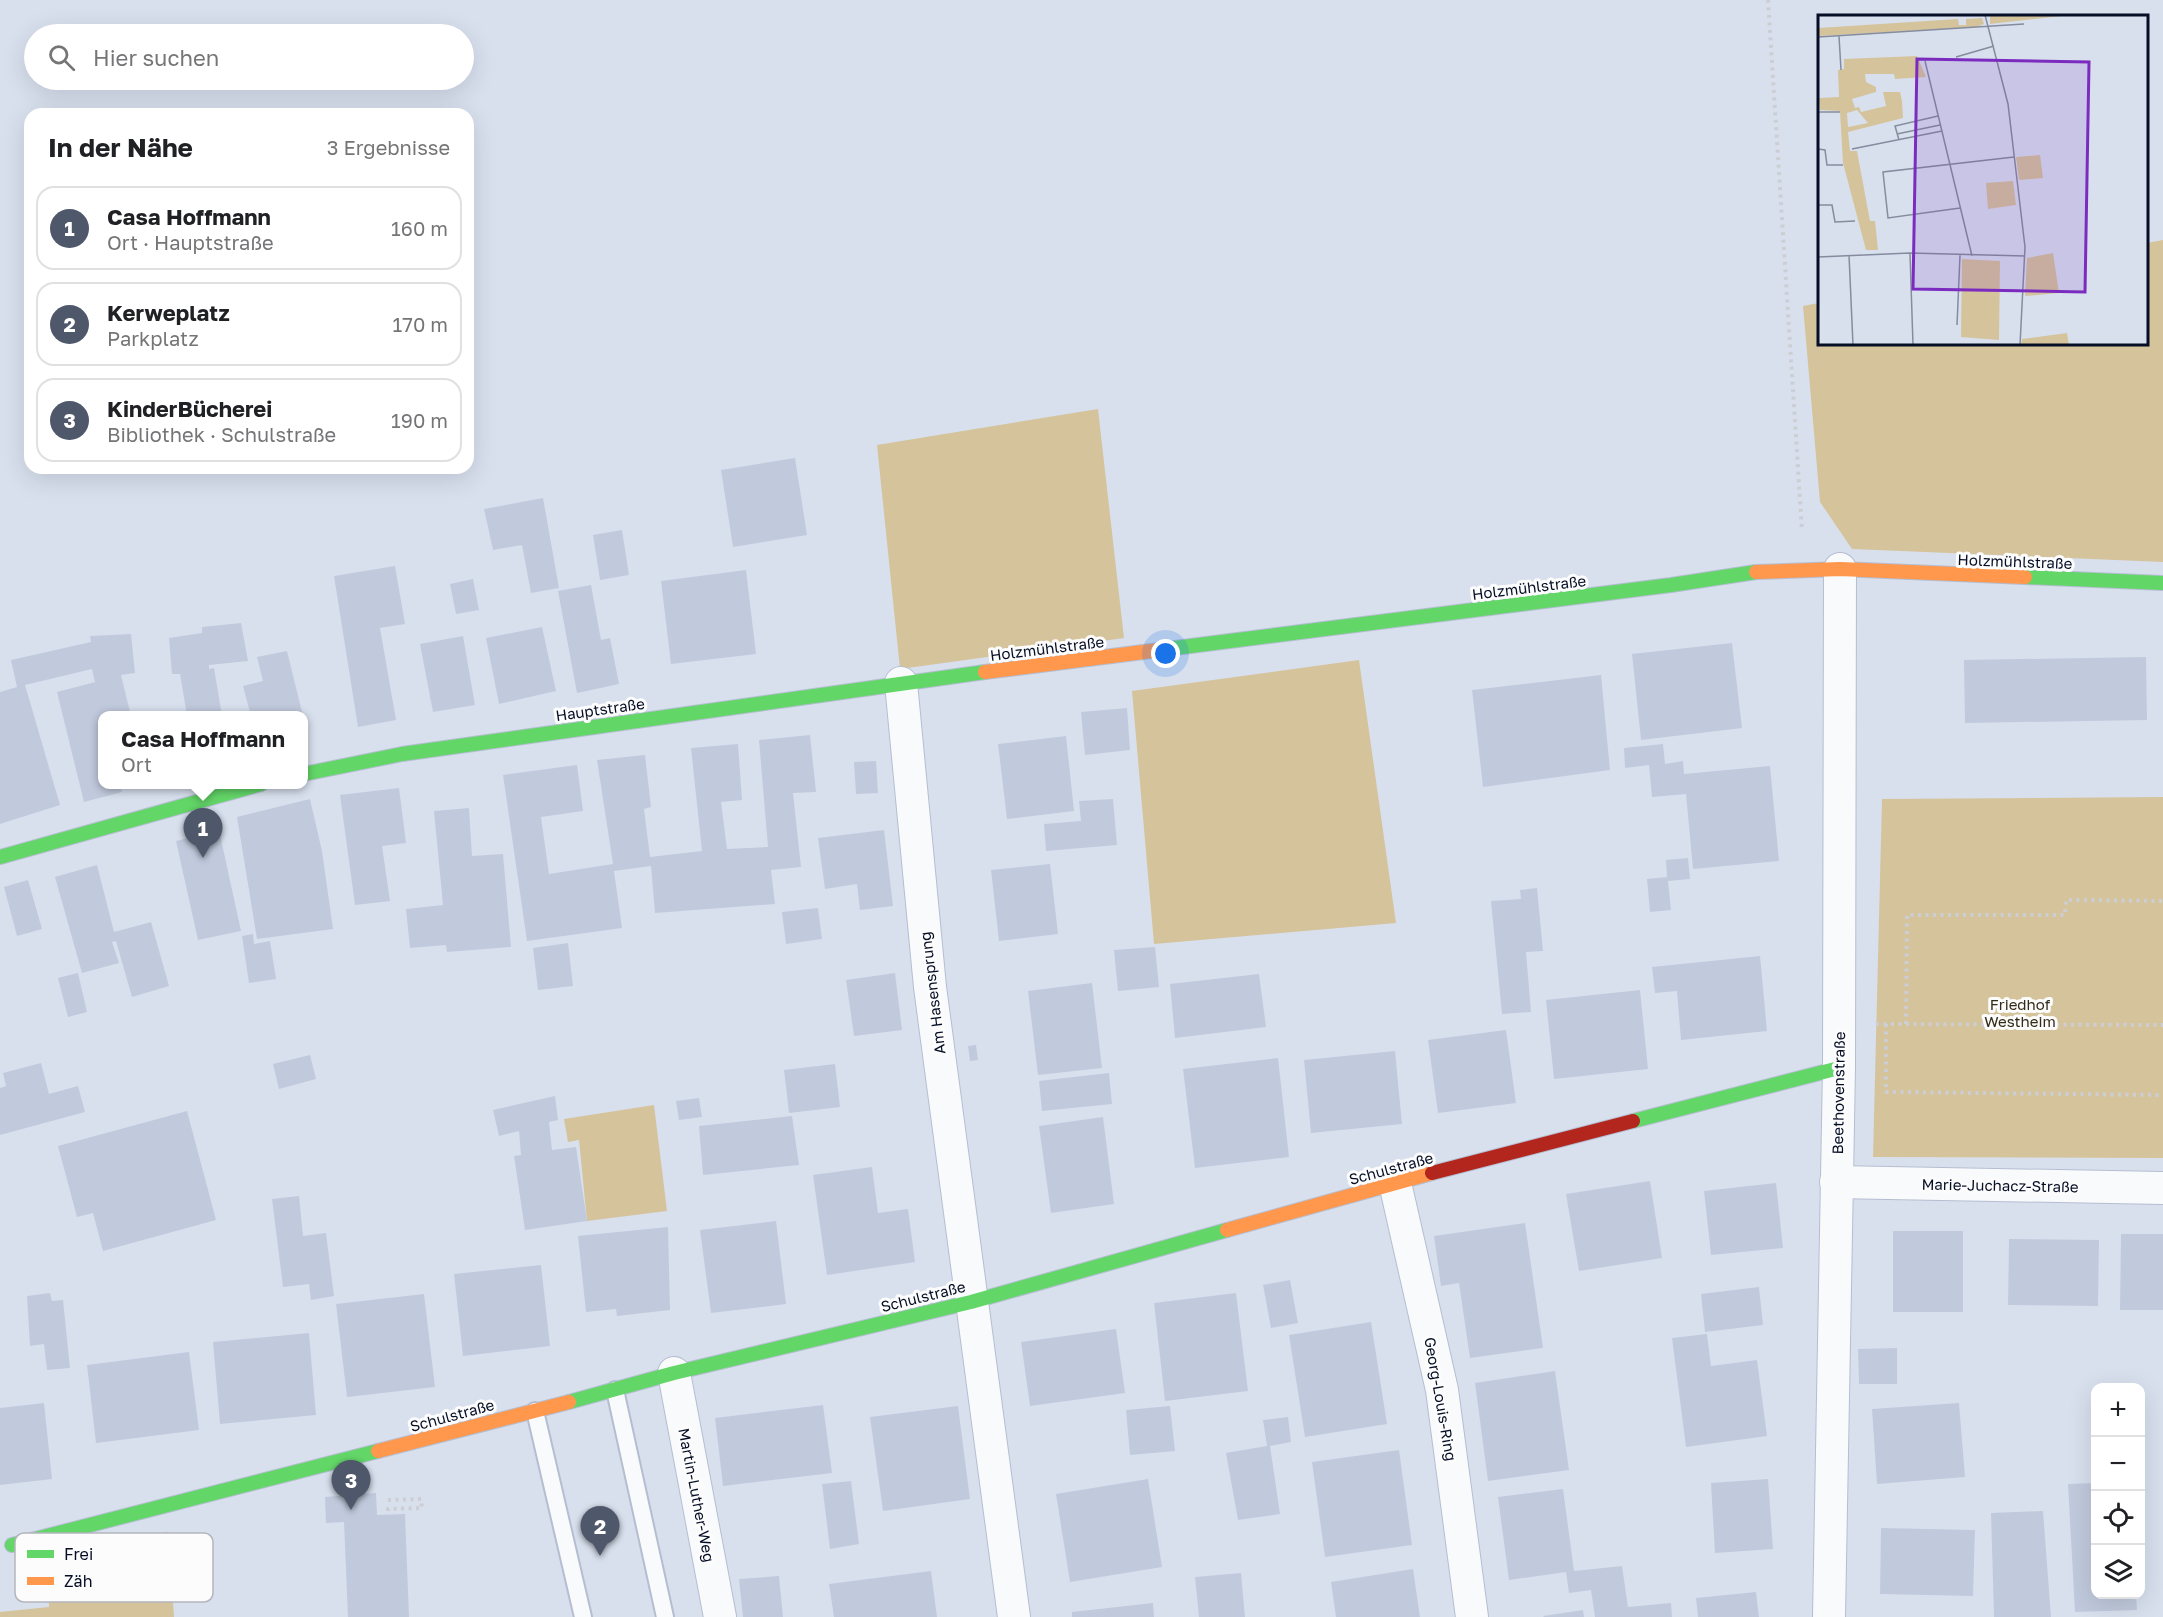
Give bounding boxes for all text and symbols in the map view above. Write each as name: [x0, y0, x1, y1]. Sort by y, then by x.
inset map: [1818, 15, 2148, 345]
search box: [24, 24, 474, 90]
icon: search: [45, 41, 78, 74]
text: Hier suchen: [93, 44, 219, 71]
text: In der Nähe: [48, 132, 193, 163]
text: 3 Ergebnisse: [327, 135, 450, 159]
text: Casa Hoffmann: [107, 203, 271, 230]
text: 1: [64, 216, 75, 240]
text: 160 m: [391, 216, 448, 240]
text: Ort · Hauptstraße: [107, 230, 274, 254]
text: Kerweplatz: [107, 299, 230, 326]
text: 2: [63, 312, 76, 336]
text: 170 m: [393, 312, 448, 336]
text: Parkplatz: [107, 326, 199, 350]
text: KinderBücherei: [107, 395, 272, 422]
text: 3: [63, 408, 76, 432]
text: 190 m: [391, 408, 448, 432]
text: Bibliothek · Schulstraße: [107, 422, 336, 446]
street label: Holzmühlstraße: [1957, 550, 2073, 572]
street label: Holzmühlstraße: [1471, 571, 1587, 603]
street label: Holzmühlstraße: [989, 632, 1105, 664]
your location: [1151, 639, 1180, 668]
street label: Hauptstraße: [554, 694, 646, 724]
popup: [98, 711, 308, 789]
text: Casa Hoffmann: [121, 725, 285, 752]
text: Ort: [121, 752, 152, 776]
pin: 1: [184, 808, 222, 858]
street label: Am Hasensprung: [916, 931, 948, 1055]
park label: Friedhof Westheim: [1984, 995, 2056, 1030]
street label: Beethovenstraße: [1828, 1031, 1848, 1155]
street label: Schulstraße: [1347, 1148, 1435, 1188]
street label: Marie-Juchacz-Straße: [1921, 1175, 2079, 1195]
street label: Schulstraße: [879, 1277, 967, 1315]
street label: Georg-Louis-Ring: [1421, 1336, 1461, 1462]
map controls: [2091, 1383, 2145, 1599]
button: +: [2091, 1383, 2145, 1437]
street label: Schulstraße: [408, 1395, 496, 1435]
street label: Martin-Luther-Weg: [675, 1426, 719, 1564]
button: −: [2091, 1437, 2145, 1491]
pin: 3: [332, 1460, 370, 1510]
button: locate: [2091, 1491, 2145, 1545]
pin: 2: [580, 1506, 620, 1556]
legend: [15, 1533, 213, 1602]
text: Frei: [64, 1544, 93, 1564]
button: layers: [2091, 1545, 2145, 1599]
text: Zäh: [64, 1571, 92, 1591]

